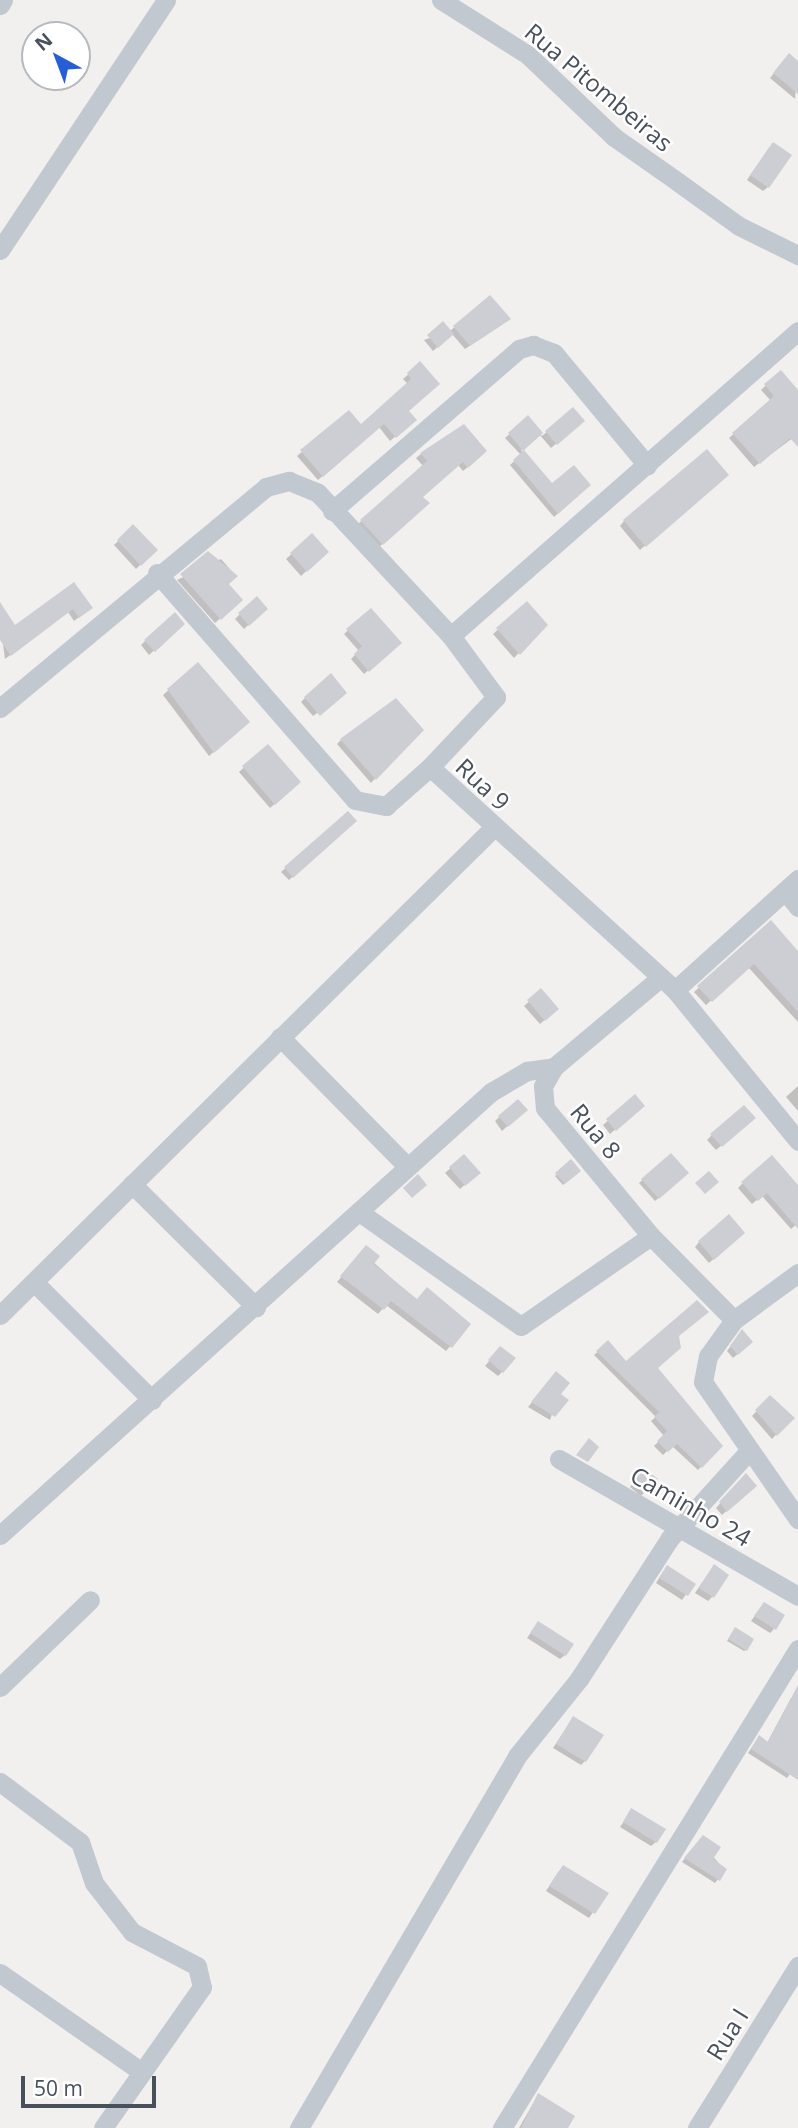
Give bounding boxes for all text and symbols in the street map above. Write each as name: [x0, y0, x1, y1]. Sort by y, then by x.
street label: Rua Pitombeiras: [519, 17, 679, 157]
north arrow: [21, 21, 91, 91]
text: N: [29, 27, 58, 57]
street label: Rua 9: [450, 752, 516, 816]
street label: Rua 8: [565, 1098, 627, 1164]
street label: Caminho 24: [626, 1460, 756, 1552]
street label: Rua I: [700, 2003, 754, 2065]
scale bar: [24, 2062, 159, 2106]
text: 50 m: [34, 2074, 83, 2102]

